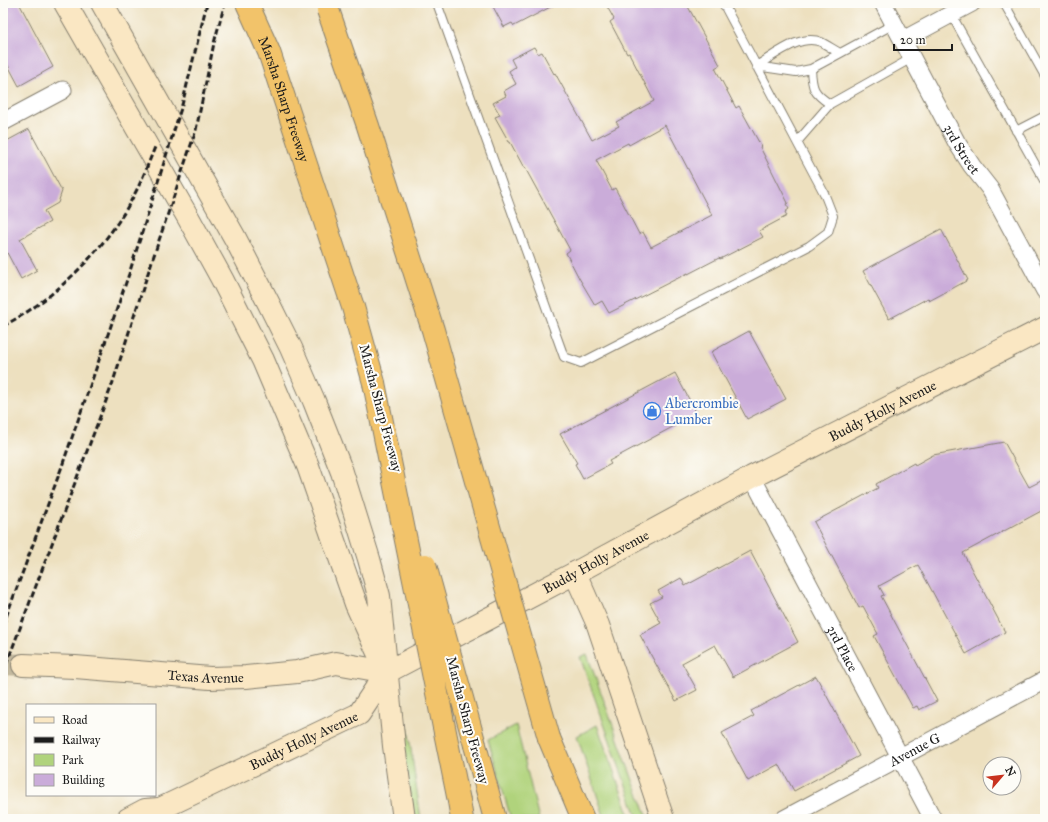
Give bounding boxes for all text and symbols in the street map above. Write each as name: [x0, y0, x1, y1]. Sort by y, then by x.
scale bar: [894, 26, 952, 52]
text: 20 m: [900, 33, 926, 47]
street label: Marsha Sharp Freeway: [254, 34, 313, 165]
street label: 3rd Street: [940, 121, 983, 178]
street label: Marsha Sharp Freeway: [355, 342, 406, 474]
street label: Buddy Holly Avenue: [826, 377, 939, 445]
place label: Abercrombie Lumber: [664, 395, 739, 428]
shop icon: Abercrombie Lumber: [642, 401, 662, 421]
street label: Buddy Holly Avenue: [540, 526, 652, 597]
street label: 3rd Place: [823, 622, 862, 675]
street label: Marsha Sharp Freeway: [442, 654, 493, 786]
street label: Texas Avenue: [167, 667, 244, 687]
legend: [26, 704, 156, 796]
street label: Buddy Holly Avenue: [247, 708, 361, 774]
text: Road: [62, 713, 88, 727]
street label: Avenue G: [886, 729, 943, 771]
text: Railway: [62, 733, 101, 747]
text: Park: [62, 753, 84, 767]
north arrow: [982, 756, 1022, 796]
text: N: [1002, 764, 1019, 779]
text: Building: [62, 773, 105, 788]

